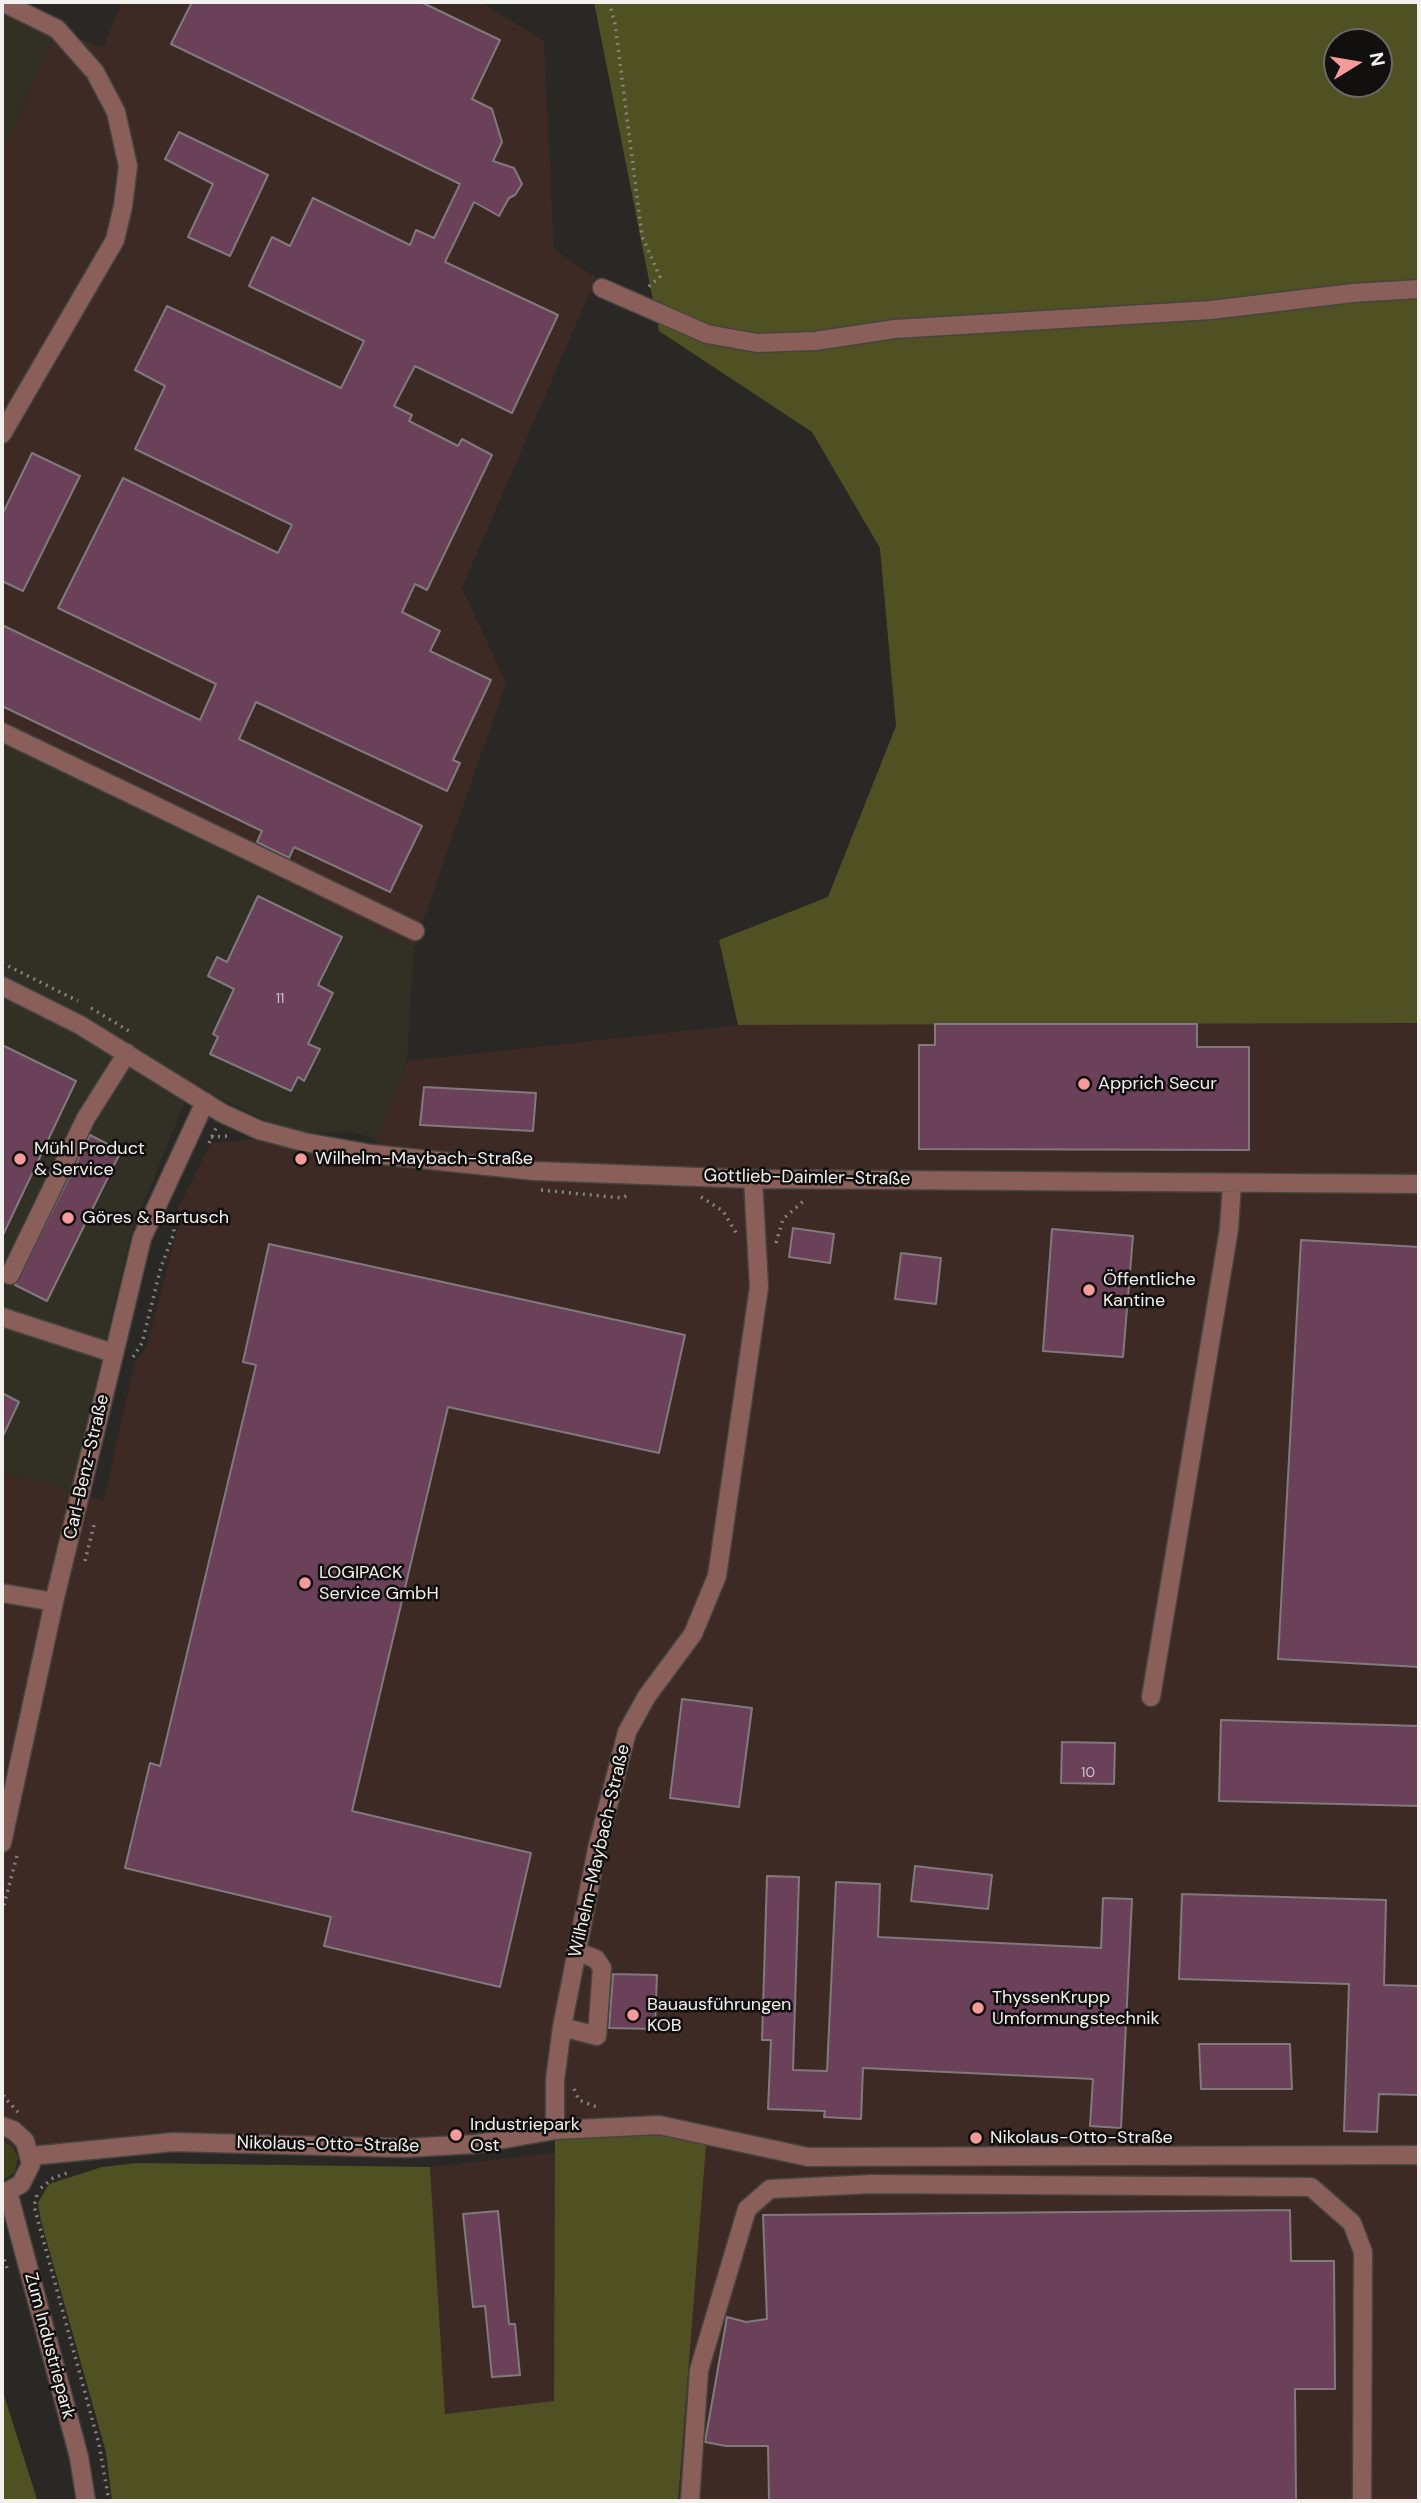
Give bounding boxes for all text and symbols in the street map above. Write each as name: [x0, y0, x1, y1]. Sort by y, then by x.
north arrow: [1323, 28, 1393, 98]
text: N: [1364, 50, 1391, 68]
house number: 11: [276, 991, 284, 1007]
place label: Apprich Secur: [1098, 1073, 1217, 1095]
marker: Apprich Secur: [1076, 1076, 1092, 1092]
place label: Mühl Product & Service: [34, 1138, 145, 1180]
place label: Wilhelm-Maybach-Straße: [315, 1148, 533, 1170]
marker: Mühl Product & Service: [12, 1151, 28, 1167]
marker: Wilhelm-Maybach-Straße: [293, 1151, 309, 1167]
street label: Gottlieb-Daimler-Straße: [704, 1165, 910, 1191]
place label: Göres & Bartusch: [82, 1207, 229, 1229]
marker: Göres & Bartusch: [60, 1210, 76, 1226]
place label: Öffentliche Kantine: [1103, 1269, 1196, 1312]
marker: Öffentliche Kantine: [1081, 1282, 1097, 1298]
street label: Carl-Benz-Straße: [60, 1392, 114, 1542]
place label: LOGIPACK Service GmbH: [319, 1562, 439, 1604]
marker: LOGIPACK Service GmbH: [297, 1575, 313, 1591]
street label: Wilhelm-Maybach-Straße: [565, 1742, 635, 1960]
house number: 10: [1081, 1765, 1095, 1781]
place label: ThyssenKrupp Umformungstechnik: [992, 1987, 1160, 2030]
place label: Bauausführungen KOB: [647, 1994, 791, 2036]
marker: ThyssenKrupp Umformungstechnik: [970, 2000, 986, 2016]
marker: Bauausführungen KOB: [625, 2007, 641, 2023]
place label: Industriepark Ost: [470, 2114, 580, 2156]
marker: Industriepark Ost: [448, 2127, 464, 2143]
place label: Nikolaus-Otto-Straße: [990, 2127, 1173, 2149]
marker: Nikolaus-Otto-Straße: [968, 2130, 984, 2146]
street label: Nikolaus-Otto-Straße: [236, 2133, 420, 2157]
street label: Zum Industriepark: [19, 2270, 79, 2422]

